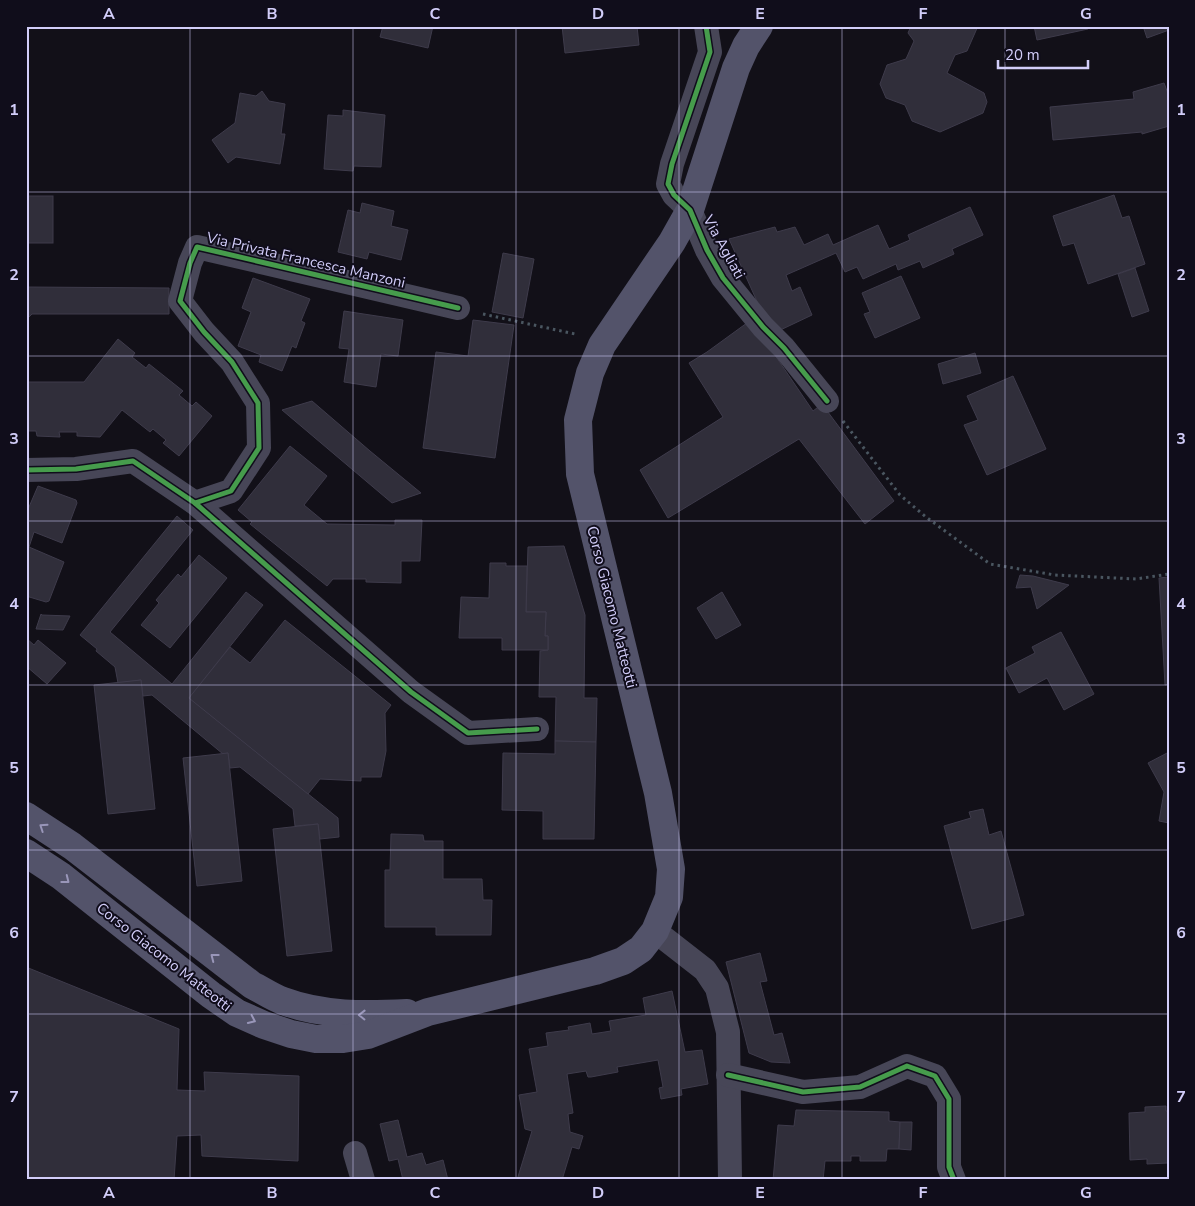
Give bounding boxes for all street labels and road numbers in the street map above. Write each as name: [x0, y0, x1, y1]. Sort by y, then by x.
street label: Via Agliati: [698, 211, 750, 282]
street label: Via Privata Francesca Manzoni: [204, 227, 407, 293]
street label: Corso Giacomo Matteotti: [582, 524, 642, 690]
street label: Corso Giacomo Matteotti: [92, 898, 236, 1016]

